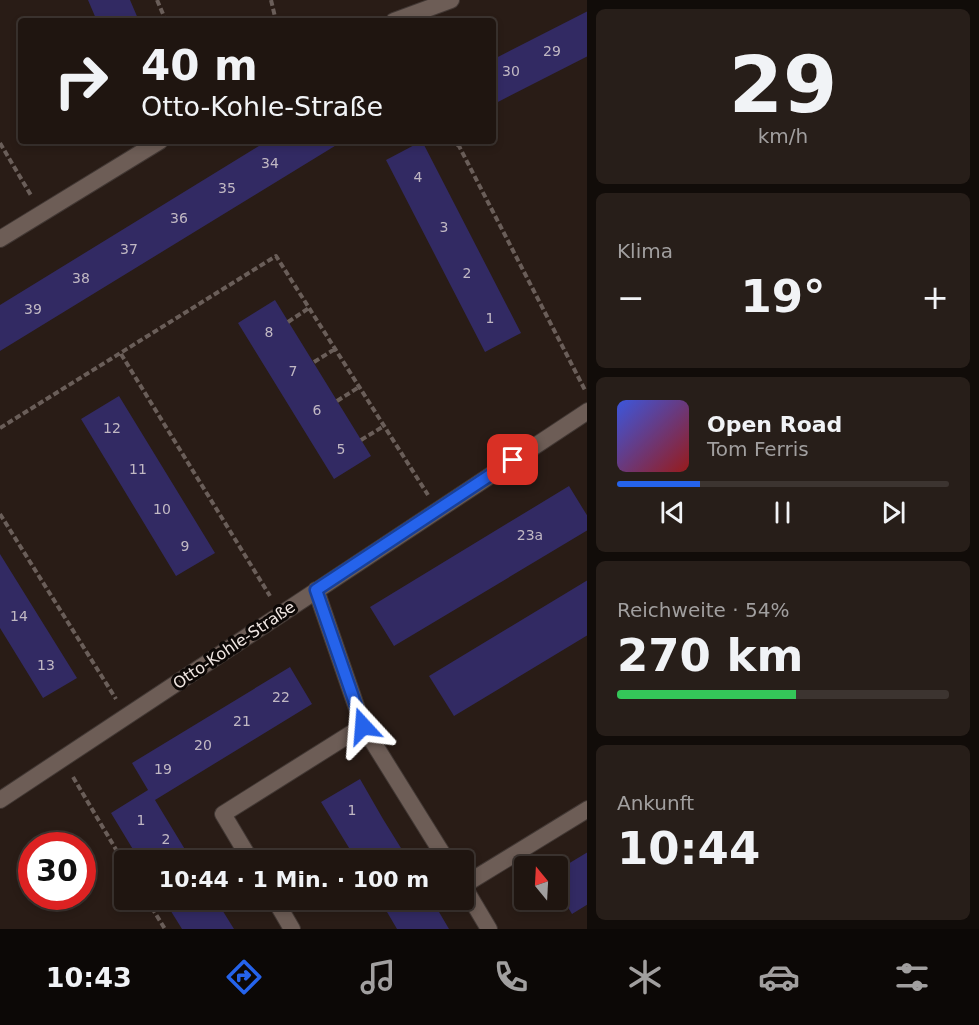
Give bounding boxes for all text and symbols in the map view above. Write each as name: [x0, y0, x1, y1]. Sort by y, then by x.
text: 29: [729, 40, 837, 130]
text: 40 m: [141, 41, 258, 90]
icon: right: [42, 42, 120, 120]
house number: 29: [543, 43, 561, 59]
house number: 30: [502, 63, 520, 79]
text: Otto-Kohle-Straße: [141, 91, 383, 122]
text: km/h: [758, 124, 808, 148]
house number: 34: [261, 155, 279, 171]
house number: 4: [414, 169, 423, 185]
house number: 35: [218, 180, 236, 196]
house number: 36: [170, 210, 188, 226]
house number: 3: [440, 219, 448, 235]
text: Klima: [617, 239, 673, 263]
house number: 37: [120, 241, 138, 257]
house number: 2: [463, 265, 471, 281]
house number: 38: [72, 270, 90, 286]
text: 19°: [740, 270, 826, 323]
text: −: [617, 278, 645, 317]
text: +: [921, 278, 949, 317]
house number: 39: [24, 301, 42, 317]
house number: 1: [486, 310, 494, 326]
house number: 8: [265, 324, 273, 340]
house number: 7: [289, 363, 297, 379]
house number: 6: [313, 402, 322, 418]
text: Open Road: [707, 412, 842, 437]
house number: 12: [103, 420, 121, 436]
pin: [487, 434, 538, 485]
text: Tom Ferris: [707, 437, 809, 461]
house number: 5: [337, 441, 345, 457]
icon: arrive: [496, 443, 529, 476]
house number: 11: [129, 461, 147, 477]
icon: previous: [656, 496, 689, 529]
icon: pause: [766, 496, 799, 529]
icon: next: [877, 496, 910, 529]
house number: 10: [153, 501, 171, 517]
house number: 23a: [517, 527, 543, 543]
house number: 9: [181, 538, 189, 554]
street label: Otto-Kohle-Straße: [169, 597, 299, 693]
text: Reichweite · 54%: [617, 598, 789, 622]
house number: 14: [10, 608, 28, 624]
text: 270 km: [617, 629, 803, 682]
house number: 13: [37, 657, 55, 673]
house number: 22: [272, 689, 290, 705]
position arrow: [331, 694, 395, 758]
house number: 21: [233, 713, 251, 729]
house number: 20: [194, 737, 212, 753]
house number: 19: [154, 761, 172, 777]
text: Ankunft: [617, 791, 694, 815]
house number: 1: [348, 802, 356, 818]
house number: 1: [137, 812, 145, 828]
text: 10:44: [617, 822, 760, 875]
house number: 2: [162, 831, 170, 847]
speed limit sign: 30: [18, 832, 96, 910]
north arrow: [514, 856, 568, 910]
map controls: [514, 856, 568, 910]
text: 10:44 · 1 Min. · 100 m: [159, 867, 429, 892]
icon: directions: [223, 956, 265, 998]
icon: music: [357, 956, 399, 998]
icon: phone: [490, 956, 532, 998]
icon: climate: [624, 956, 666, 998]
icon: car: [758, 956, 800, 998]
icon: filters: [891, 956, 933, 998]
text: 10:43: [46, 962, 132, 993]

